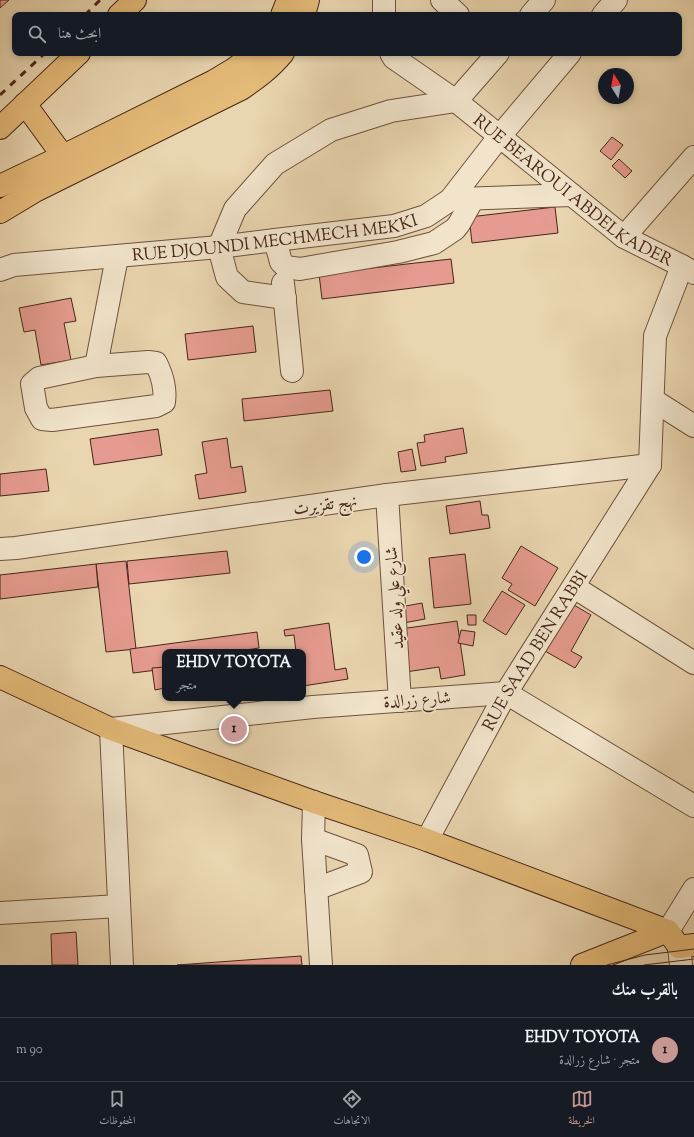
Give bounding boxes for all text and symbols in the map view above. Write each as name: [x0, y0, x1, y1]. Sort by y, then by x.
search box: [12, 12, 682, 56]
icon: search: [26, 23, 48, 45]
text: ابحث هنا: [58, 24, 101, 45]
north arrow: [598, 68, 634, 104]
street label: RUE BEAROUI ABDELKADER: [467, 109, 677, 274]
street label: RUE DJOUNDI MECHMECH MEKKI: [131, 209, 421, 269]
street label: نهج تقزيرت: [292, 490, 359, 524]
street label: شارع علي ولد عقيد: [380, 546, 415, 650]
your location: [354, 547, 374, 567]
street label: RUE SAAD BEN RABBI: [478, 566, 595, 736]
popup: [162, 649, 306, 701]
text: EHDV TOYOTA: [176, 653, 292, 674]
text: متجر: [176, 677, 197, 695]
street label: شارع زرالدة: [383, 687, 452, 715]
pin: 1: [221, 714, 247, 744]
text: بالقرب منك: [612, 979, 678, 1003]
text: EHDV TOYOTA: [525, 1028, 640, 1049]
text: 90 m: [16, 1041, 43, 1059]
text: 1: [663, 1041, 667, 1059]
text: متجر · شارع زرالدة: [559, 1052, 640, 1070]
tab: المحفوظات: [99, 1088, 135, 1131]
tab: الاتجاهات: [333, 1088, 370, 1131]
tab: الخريطة: [568, 1088, 595, 1131]

